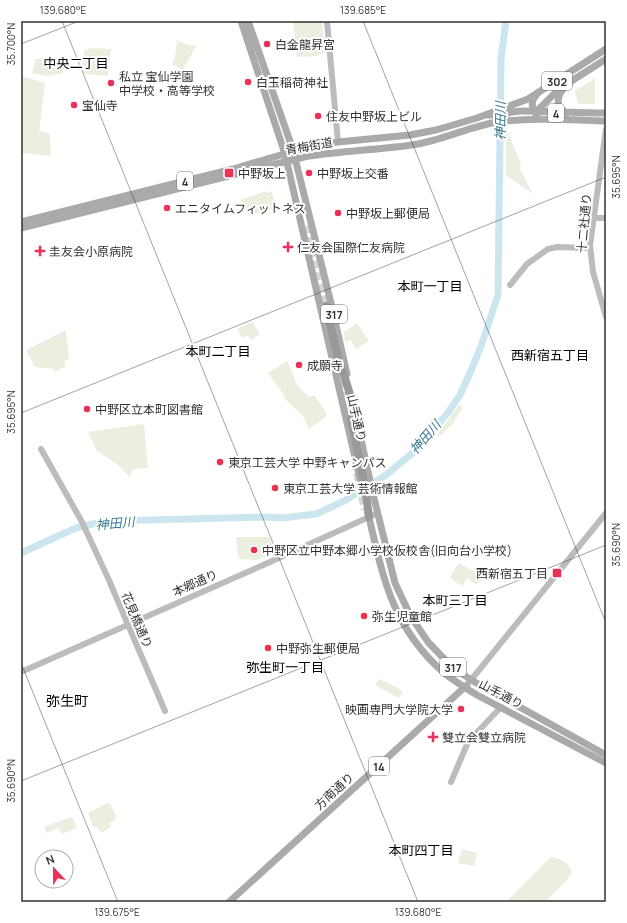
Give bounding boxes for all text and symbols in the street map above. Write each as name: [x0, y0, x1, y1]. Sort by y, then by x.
text: 139.680°E: [40, 3, 86, 17]
text: 139.685°E: [340, 3, 386, 17]
text: 35.700°N: [4, 23, 18, 65]
place label: 白金龍昇宮: [275, 36, 335, 53]
marker: 白金龍昇宮: [262, 39, 272, 49]
district label: 中央二丁目: [43, 54, 109, 72]
place label: 私立 宝仙学園 中学校・高等学校: [119, 68, 215, 99]
road number: 302: [542, 72, 572, 90]
place label: 白玉稲荷神社: [256, 74, 328, 91]
marker: 白玉稲荷神社: [243, 77, 253, 87]
marker: 私立 宝仙学園 中学校・高等学校: [106, 78, 116, 88]
place label: 宝仙寺: [82, 97, 118, 114]
water label: 神田川: [491, 99, 509, 141]
marker: 宝仙寺: [69, 100, 79, 110]
road number: 4: [548, 104, 564, 122]
place label: 住友中野坂上ビル: [326, 108, 422, 125]
marker: 住友中野坂上ビル: [313, 111, 323, 121]
street label: 青梅街道: [284, 133, 334, 159]
text: 35.695°N: [609, 155, 623, 199]
place label: 中野坂上: [238, 165, 286, 182]
place label: 中野坂上交番: [317, 165, 389, 182]
marker: 中野坂上: [223, 167, 235, 179]
marker: 中野坂上交番: [304, 168, 314, 178]
road number: 4: [177, 172, 193, 190]
street label: 十二社通り: [573, 192, 595, 254]
place label: エニタイムフィットネス: [175, 200, 306, 217]
marker: エニタイムフィットネス: [162, 203, 172, 213]
place label: 中野坂上郵便局: [346, 205, 430, 222]
marker: 中野坂上郵便局: [333, 208, 343, 218]
place label: 仁友会国際仁友病院: [297, 239, 405, 256]
marker: 仁友会国際仁友病院: [282, 241, 294, 253]
place label: 圭友会小原病院: [49, 243, 133, 260]
marker: 圭友会小原病院: [34, 245, 46, 257]
district label: 本町一丁目: [397, 277, 463, 295]
road number: 317: [321, 305, 347, 323]
district label: 本町二丁目: [185, 342, 251, 360]
district label: 西新宿五丁目: [511, 346, 589, 364]
place label: 成願寺: [307, 357, 343, 374]
marker: 成願寺: [294, 360, 304, 370]
text: 35.695°N: [4, 390, 18, 434]
street label: 山手通り: [343, 393, 371, 443]
place label: 中野区立本町図書館: [95, 401, 203, 418]
marker: 中野区立本町図書館: [82, 404, 92, 414]
water label: 神田川: [405, 415, 446, 458]
place label: 東京工芸大学 中野キャンパス: [228, 454, 386, 471]
marker: 東京工芸大学 中野キャンパス: [215, 457, 225, 467]
place label: 東京工芸大学 芸術情報館: [283, 480, 417, 497]
marker: 東京工芸大学 芸術情報館: [270, 483, 280, 493]
water label: 神田川: [95, 512, 137, 534]
text: 35.690°N: [609, 523, 623, 567]
place label: 中野区立中野本郷小学校仮校舎(旧向台小学校): [262, 542, 512, 559]
marker: 中野区立中野本郷小学校仮校舎(旧向台小学校): [249, 545, 259, 555]
street label: 本郷通り: [170, 565, 220, 601]
place label: 西新宿五丁目: [476, 565, 548, 582]
marker: 西新宿五丁目: [551, 567, 563, 579]
street label: 花見橋通り: [117, 589, 157, 651]
district label: 本町三丁目: [422, 591, 488, 609]
place label: 弥生児童館: [372, 608, 432, 625]
marker: 弥生児童館: [359, 611, 369, 621]
place label: 中野弥生郵便局: [276, 640, 360, 657]
marker: 中野弥生郵便局: [263, 643, 273, 653]
district label: 弥生町一丁目: [246, 658, 324, 676]
road number: 317: [440, 658, 466, 676]
street label: 山手通り: [476, 675, 526, 713]
district label: 弥生町: [46, 691, 88, 710]
place label: 映画専門大学院大学: [345, 701, 453, 718]
marker: 映画専門大学院大学: [456, 704, 466, 714]
place label: 雙立会雙立病院: [442, 729, 526, 746]
marker: 雙立会雙立病院: [427, 731, 439, 743]
road number: 14: [369, 757, 389, 775]
text: 35.690°N: [4, 759, 18, 803]
street label: 方南通り: [310, 769, 358, 813]
district label: 本町四丁目: [388, 841, 454, 859]
north arrow: [34, 849, 74, 889]
text: N: [44, 851, 57, 868]
text: 139.675°E: [94, 905, 140, 919]
text: 139.680°E: [395, 905, 441, 919]

